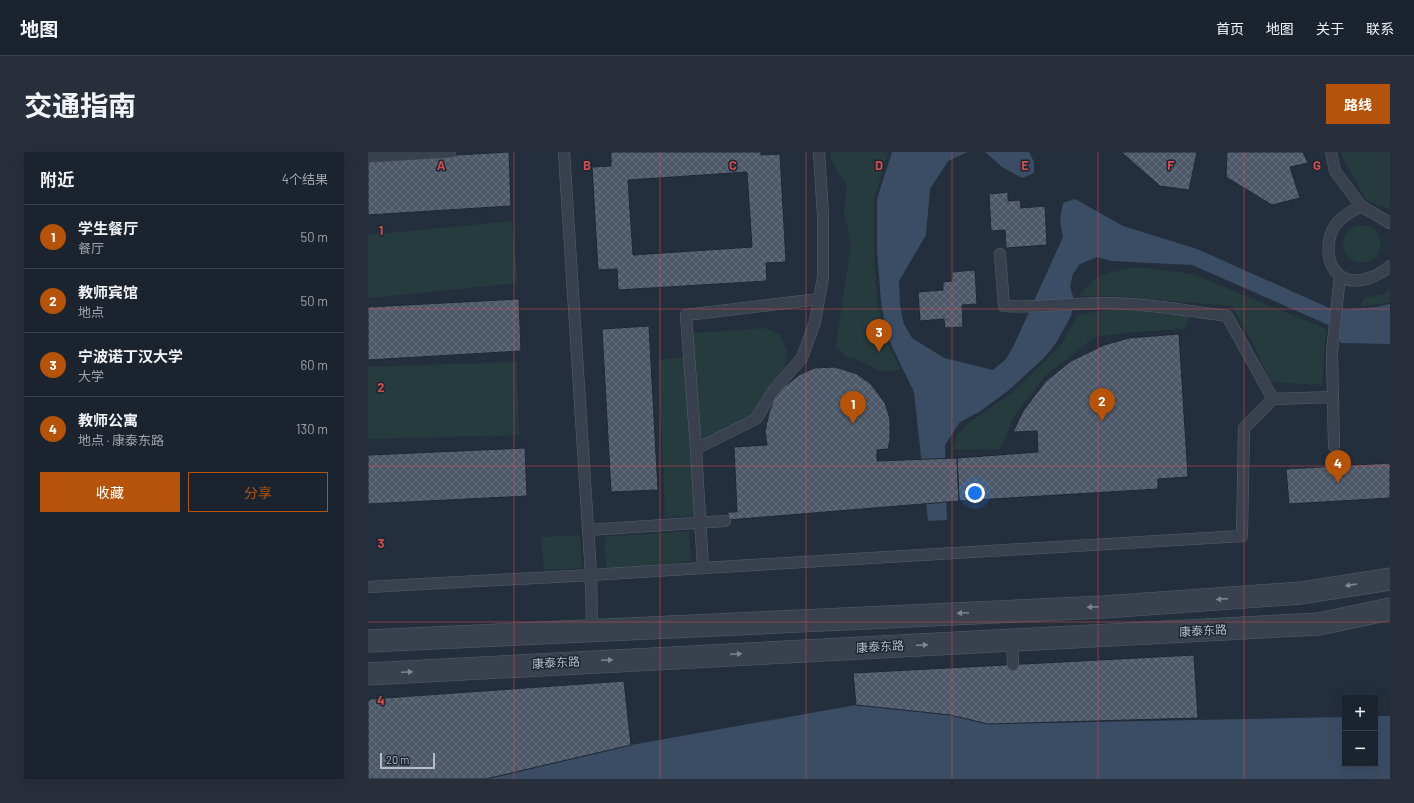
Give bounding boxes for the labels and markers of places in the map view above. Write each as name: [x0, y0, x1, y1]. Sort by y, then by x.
pin: 3: [866, 319, 892, 352]
pin: 2: [1089, 388, 1115, 421]
pin: 1: [840, 391, 866, 424]
pin: 4: [1325, 450, 1351, 483]

